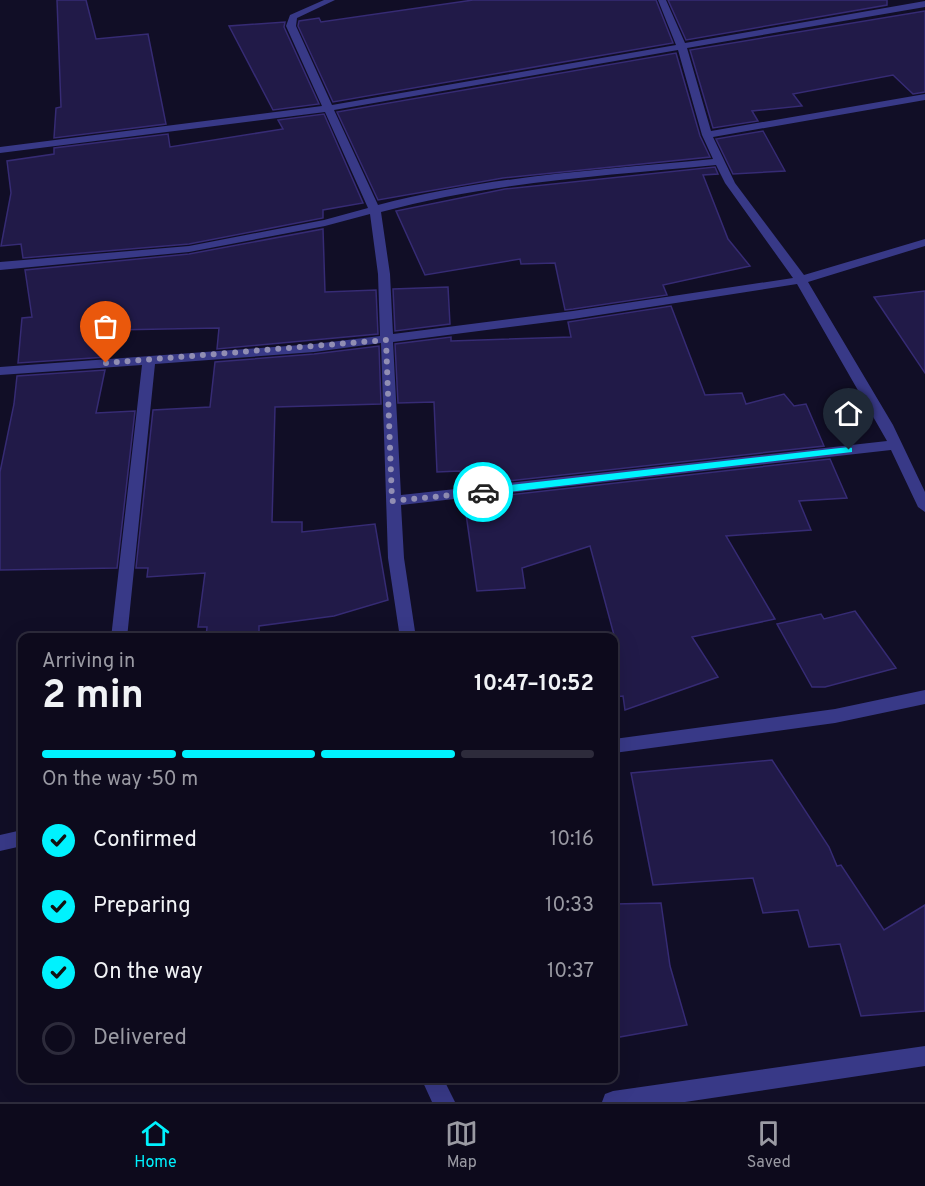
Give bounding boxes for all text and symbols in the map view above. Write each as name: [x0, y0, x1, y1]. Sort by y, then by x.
pin: [80, 301, 131, 363]
icon: bag: [89, 310, 122, 343]
pin: [823, 388, 874, 450]
icon: home: [832, 397, 865, 430]
courier: [453, 462, 513, 522]
icon: car: [467, 476, 500, 509]
text: Arriving in: [42, 649, 135, 675]
text: 10:47–10:52: [474, 671, 594, 698]
text: 2 min: [42, 673, 144, 722]
text: On the way · 50 m: [42, 767, 198, 793]
icon: check: [42, 824, 75, 857]
text: Confirmed: [93, 827, 197, 854]
text: 10:16: [550, 827, 594, 853]
icon: check: [42, 890, 75, 923]
text: Preparing: [93, 893, 191, 920]
text: 10:33: [545, 893, 594, 919]
icon: check: [42, 956, 75, 989]
text: On the way: [93, 959, 203, 986]
text: 10:37: [547, 959, 594, 985]
text: Delivered: [93, 1025, 187, 1052]
tab: Home: [134, 1117, 177, 1173]
tab: Map: [445, 1117, 478, 1173]
tab: Saved: [747, 1117, 791, 1173]

